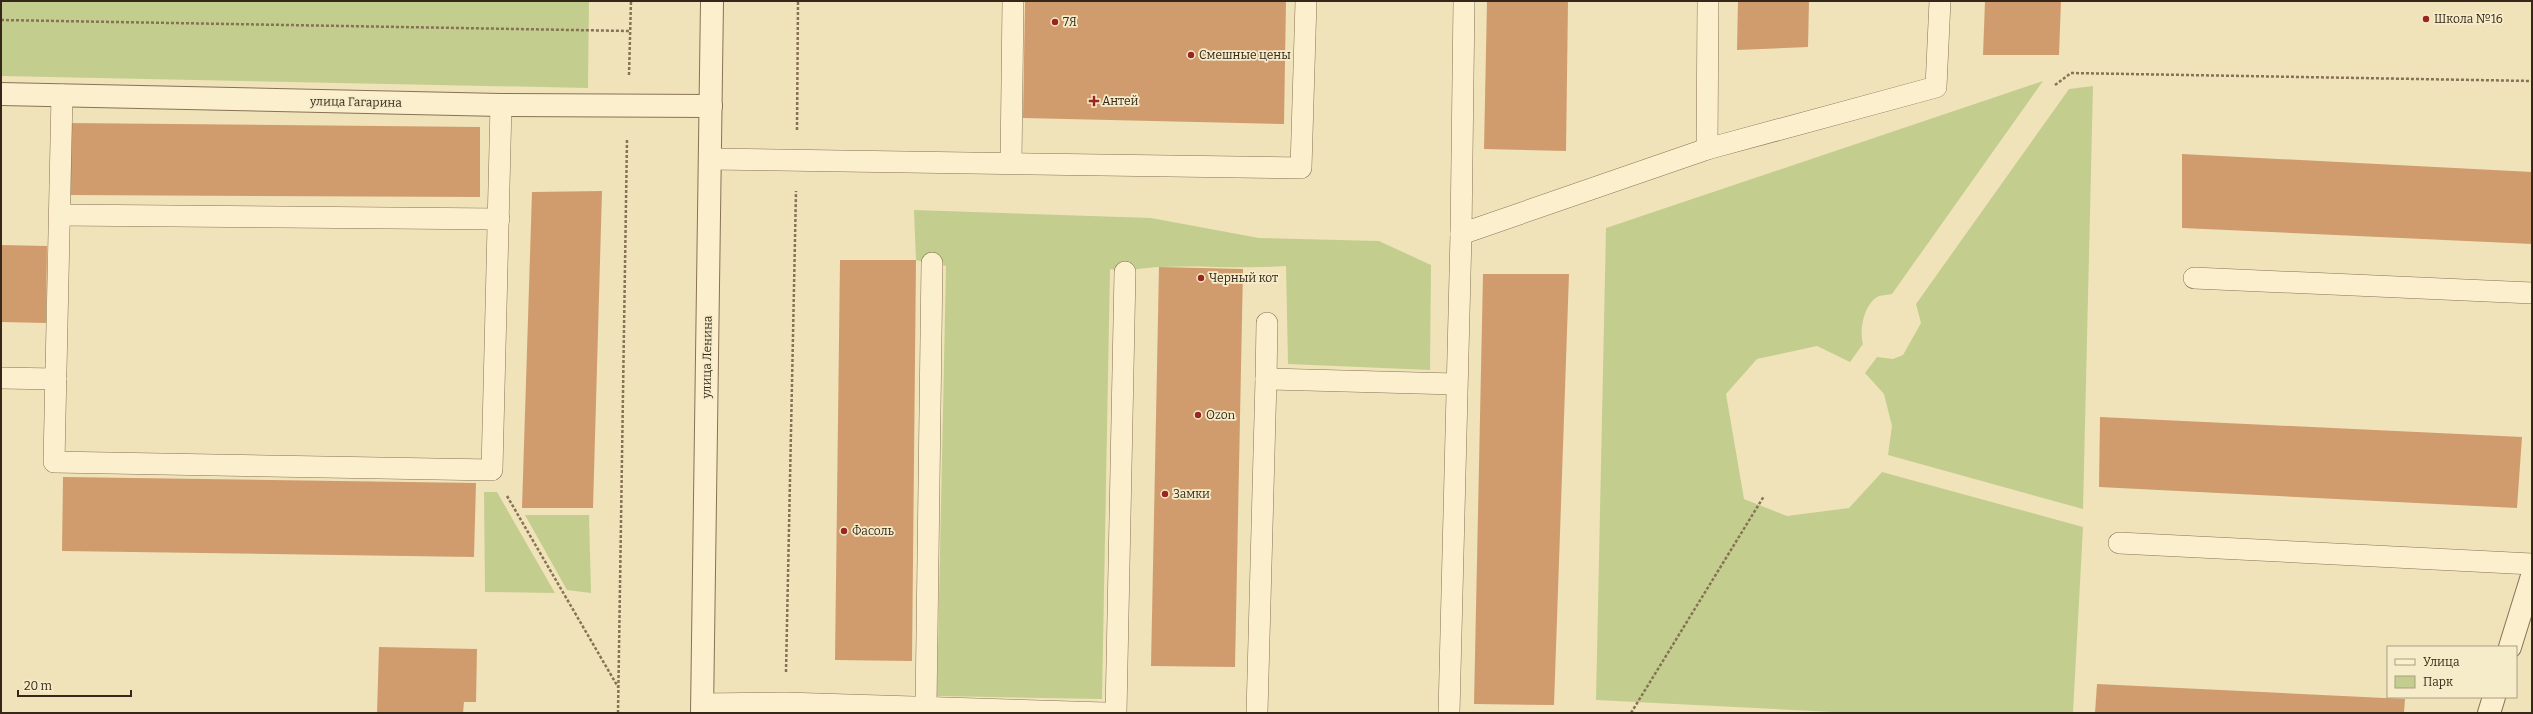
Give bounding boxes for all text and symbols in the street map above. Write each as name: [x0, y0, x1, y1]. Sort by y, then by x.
place label: Школа №16: [2434, 12, 2503, 26]
marker: Школа №16: [2421, 14, 2431, 24]
place label: 7Я: [1063, 15, 1077, 29]
marker: 7Я: [1050, 17, 1060, 27]
place label: Смешные цены: [1199, 48, 1291, 62]
marker: Смешные цены: [1186, 50, 1196, 60]
street label: улица Гагарина: [309, 94, 402, 110]
place label: Антей: [1102, 94, 1139, 108]
marker: Антей: [1089, 96, 1099, 106]
place label: Черный кот: [1209, 271, 1278, 285]
marker: Черный кот: [1196, 273, 1206, 283]
street label: улица Ленина: [699, 315, 715, 400]
place label: Ozon: [1206, 408, 1236, 422]
marker: Ozon: [1193, 410, 1203, 420]
place label: Замки: [1173, 487, 1210, 501]
marker: Замки: [1160, 489, 1170, 499]
place label: Фасоль: [852, 524, 894, 538]
marker: Фасоль: [839, 526, 849, 536]
legend: [2387, 646, 2517, 698]
text: Улица: [2423, 655, 2460, 669]
scale bar: [18, 672, 131, 698]
text: Парк: [2423, 675, 2453, 689]
text: 20 m: [24, 679, 53, 693]

